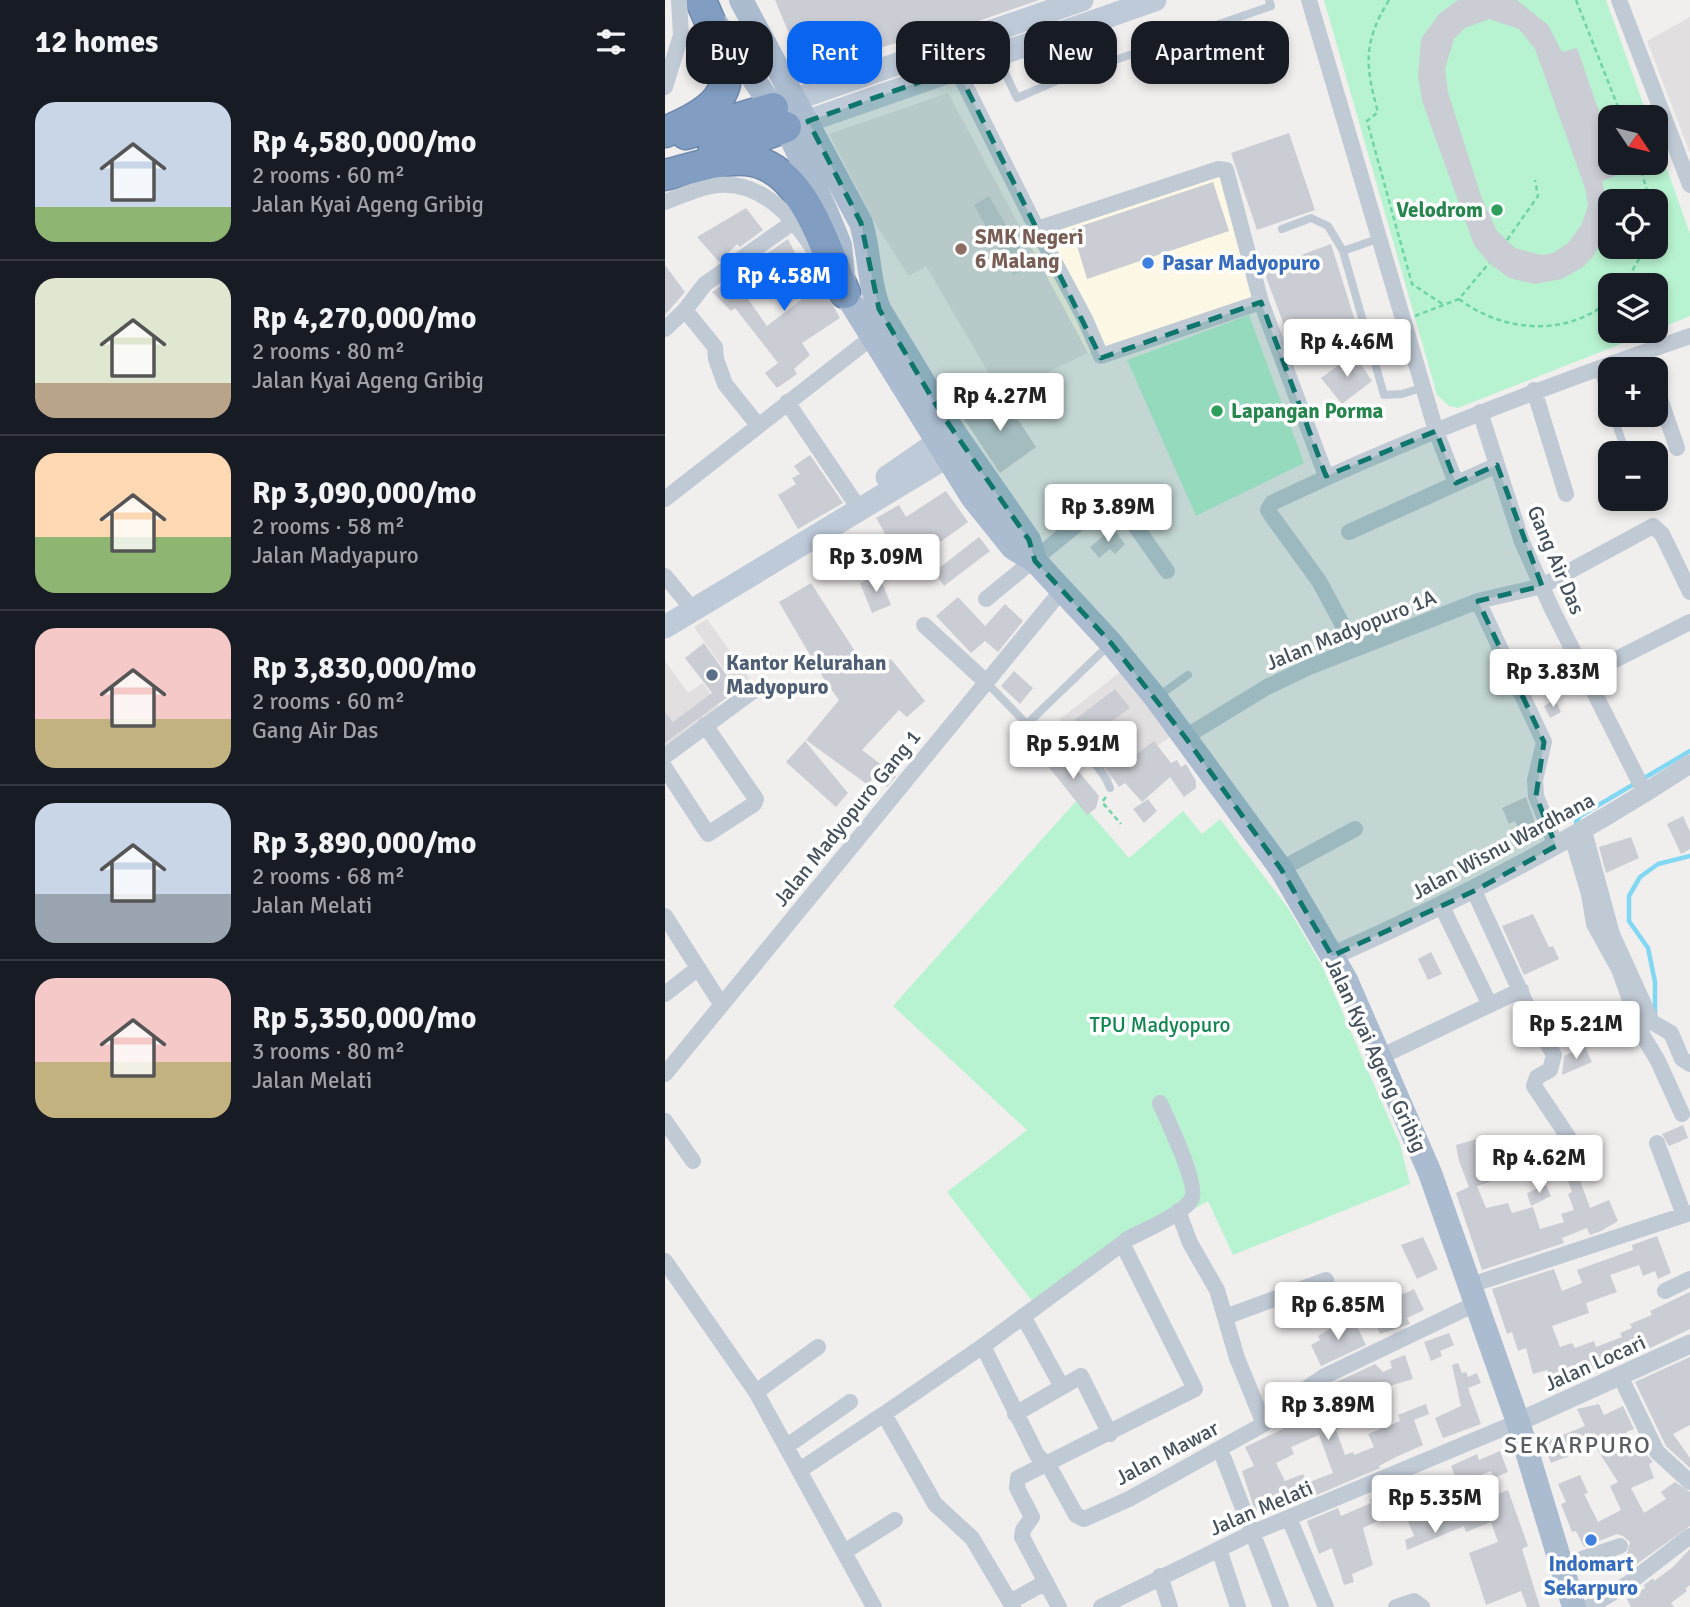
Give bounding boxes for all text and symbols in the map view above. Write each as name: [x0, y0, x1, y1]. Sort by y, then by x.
chip: Buy: [686, 21, 773, 84]
chip: Rent: [787, 21, 882, 84]
chip: Filters: [896, 21, 1010, 84]
chip: New: [1024, 21, 1117, 84]
chip: Apartment: [1131, 21, 1289, 84]
icon: filters: [592, 23, 630, 61]
text: 12 homes: [35, 24, 158, 61]
north arrow: [1598, 105, 1668, 175]
map controls: [1598, 105, 1668, 511]
text: Rp 4,580,000/mo: [252, 124, 476, 161]
icon: home: [91, 130, 175, 214]
text: 2 rooms · 60 m²: [252, 161, 405, 190]
button: locate: [1598, 189, 1668, 259]
text: Jalan Kyai Ageng Gribig: [252, 190, 484, 219]
place label: Velodrom: [1396, 197, 1483, 223]
marker: Velodrom: [1489, 202, 1505, 218]
place label: SMK Negeri 6 Malang: [975, 224, 1083, 274]
marker: SMK Negeri 6 Malang: [953, 241, 969, 257]
place label: Pasar Madyopuro: [1162, 250, 1320, 276]
pin: Rp 4.58M: [712, 254, 856, 313]
marker: Pasar Madyopuro: [1140, 255, 1156, 271]
text: Rp 4.58M: [737, 261, 831, 290]
button: layers: [1598, 273, 1668, 343]
text: Rp 4,270,000/mo: [252, 300, 476, 337]
icon: home: [91, 306, 175, 390]
pin: Rp 4.46M: [1275, 320, 1419, 379]
text: Rp 4.46M: [1300, 327, 1394, 356]
text: 2 rooms · 80 m²: [252, 337, 405, 366]
button: +: [1598, 357, 1668, 427]
text: Jalan Kyai Ageng Gribig: [252, 366, 484, 395]
pin: Rp 4.27M: [928, 374, 1072, 433]
text: Rp 4.27M: [953, 381, 1047, 410]
place label: Lapangan Porma: [1231, 398, 1384, 424]
marker: Lapangan Porma: [1209, 403, 1225, 419]
button: −: [1598, 441, 1668, 511]
text: Rp 3,090,000/mo: [252, 475, 476, 512]
icon: home: [91, 481, 175, 565]
pin: Rp 3.89M: [1036, 484, 1180, 544]
text: Rp 3.89M: [1061, 492, 1155, 521]
street label: Gang Air Das: [1521, 502, 1591, 618]
text: 2 rooms · 58 m²: [252, 512, 405, 541]
pin: Rp 3.09M: [804, 534, 948, 594]
text: Jalan Madyapuro: [252, 541, 419, 570]
text: Rp 3.09M: [829, 542, 923, 571]
street label: Jalan Madyopuro 1A: [1262, 584, 1440, 676]
text: Rp 3,830,000/mo: [252, 650, 476, 687]
place label: Kantor Kelurahan Madyopuro: [726, 650, 887, 700]
pin: Rp 3.83M: [1481, 650, 1625, 709]
icon: home: [91, 656, 175, 740]
text: Rp 3.83M: [1506, 657, 1600, 686]
marker: Kantor Kelurahan Madyopuro: [704, 667, 720, 683]
text: 2 rooms · 60 m²: [252, 687, 405, 716]
text: Gang Air Das: [252, 716, 378, 745]
pin: Rp 5.91M: [1001, 722, 1145, 781]
street label: Jalan Madyopuro Gang 1: [768, 724, 926, 912]
text: Rp 5.91M: [1026, 729, 1120, 758]
street label: Jalan Wisnu Wardhana: [1407, 787, 1599, 905]
text: Rp 3,890,000/mo: [252, 825, 476, 862]
icon: home: [91, 831, 175, 915]
text: 2 rooms · 68 m²: [252, 862, 405, 891]
text: Jalan Melati: [252, 891, 372, 920]
street label: Jalan Kyai Ageng Gribig: [1319, 954, 1433, 1156]
text: Rp 5,350,000/mo: [252, 1000, 476, 1037]
pin: Rp 5.21M: [1504, 1002, 1648, 1061]
icon: home: [91, 1006, 175, 1090]
text: Rp 5.21M: [1529, 1009, 1623, 1038]
park label: TPU Madyopuro: [1090, 1012, 1230, 1038]
text: 3 rooms · 80 m²: [252, 1037, 405, 1066]
text: Jalan Melati: [252, 1066, 372, 1095]
pin: Rp 4.62M: [1467, 1136, 1611, 1195]
text: Rp 4.62M: [1492, 1143, 1586, 1172]
pin: Rp 6.85M: [1266, 1282, 1410, 1342]
text: Rp 6.85M: [1291, 1290, 1385, 1319]
street label: Jalan Locari: [1540, 1329, 1650, 1397]
pin: Rp 3.89M: [1256, 1382, 1400, 1442]
text: Rp 3.89M: [1281, 1390, 1375, 1419]
street label: Jalan Mawar: [1111, 1415, 1223, 1491]
district label: SEKARPURO: [1504, 1430, 1652, 1460]
street label: Jalan Melati: [1205, 1475, 1317, 1541]
pin: Rp 5.35M: [1363, 1476, 1507, 1535]
text: Rp 5.35M: [1388, 1483, 1482, 1512]
marker: Indomart Sekarpuro: [1583, 1532, 1599, 1548]
place label: Indomart Sekarpuro: [1544, 1551, 1638, 1601]

